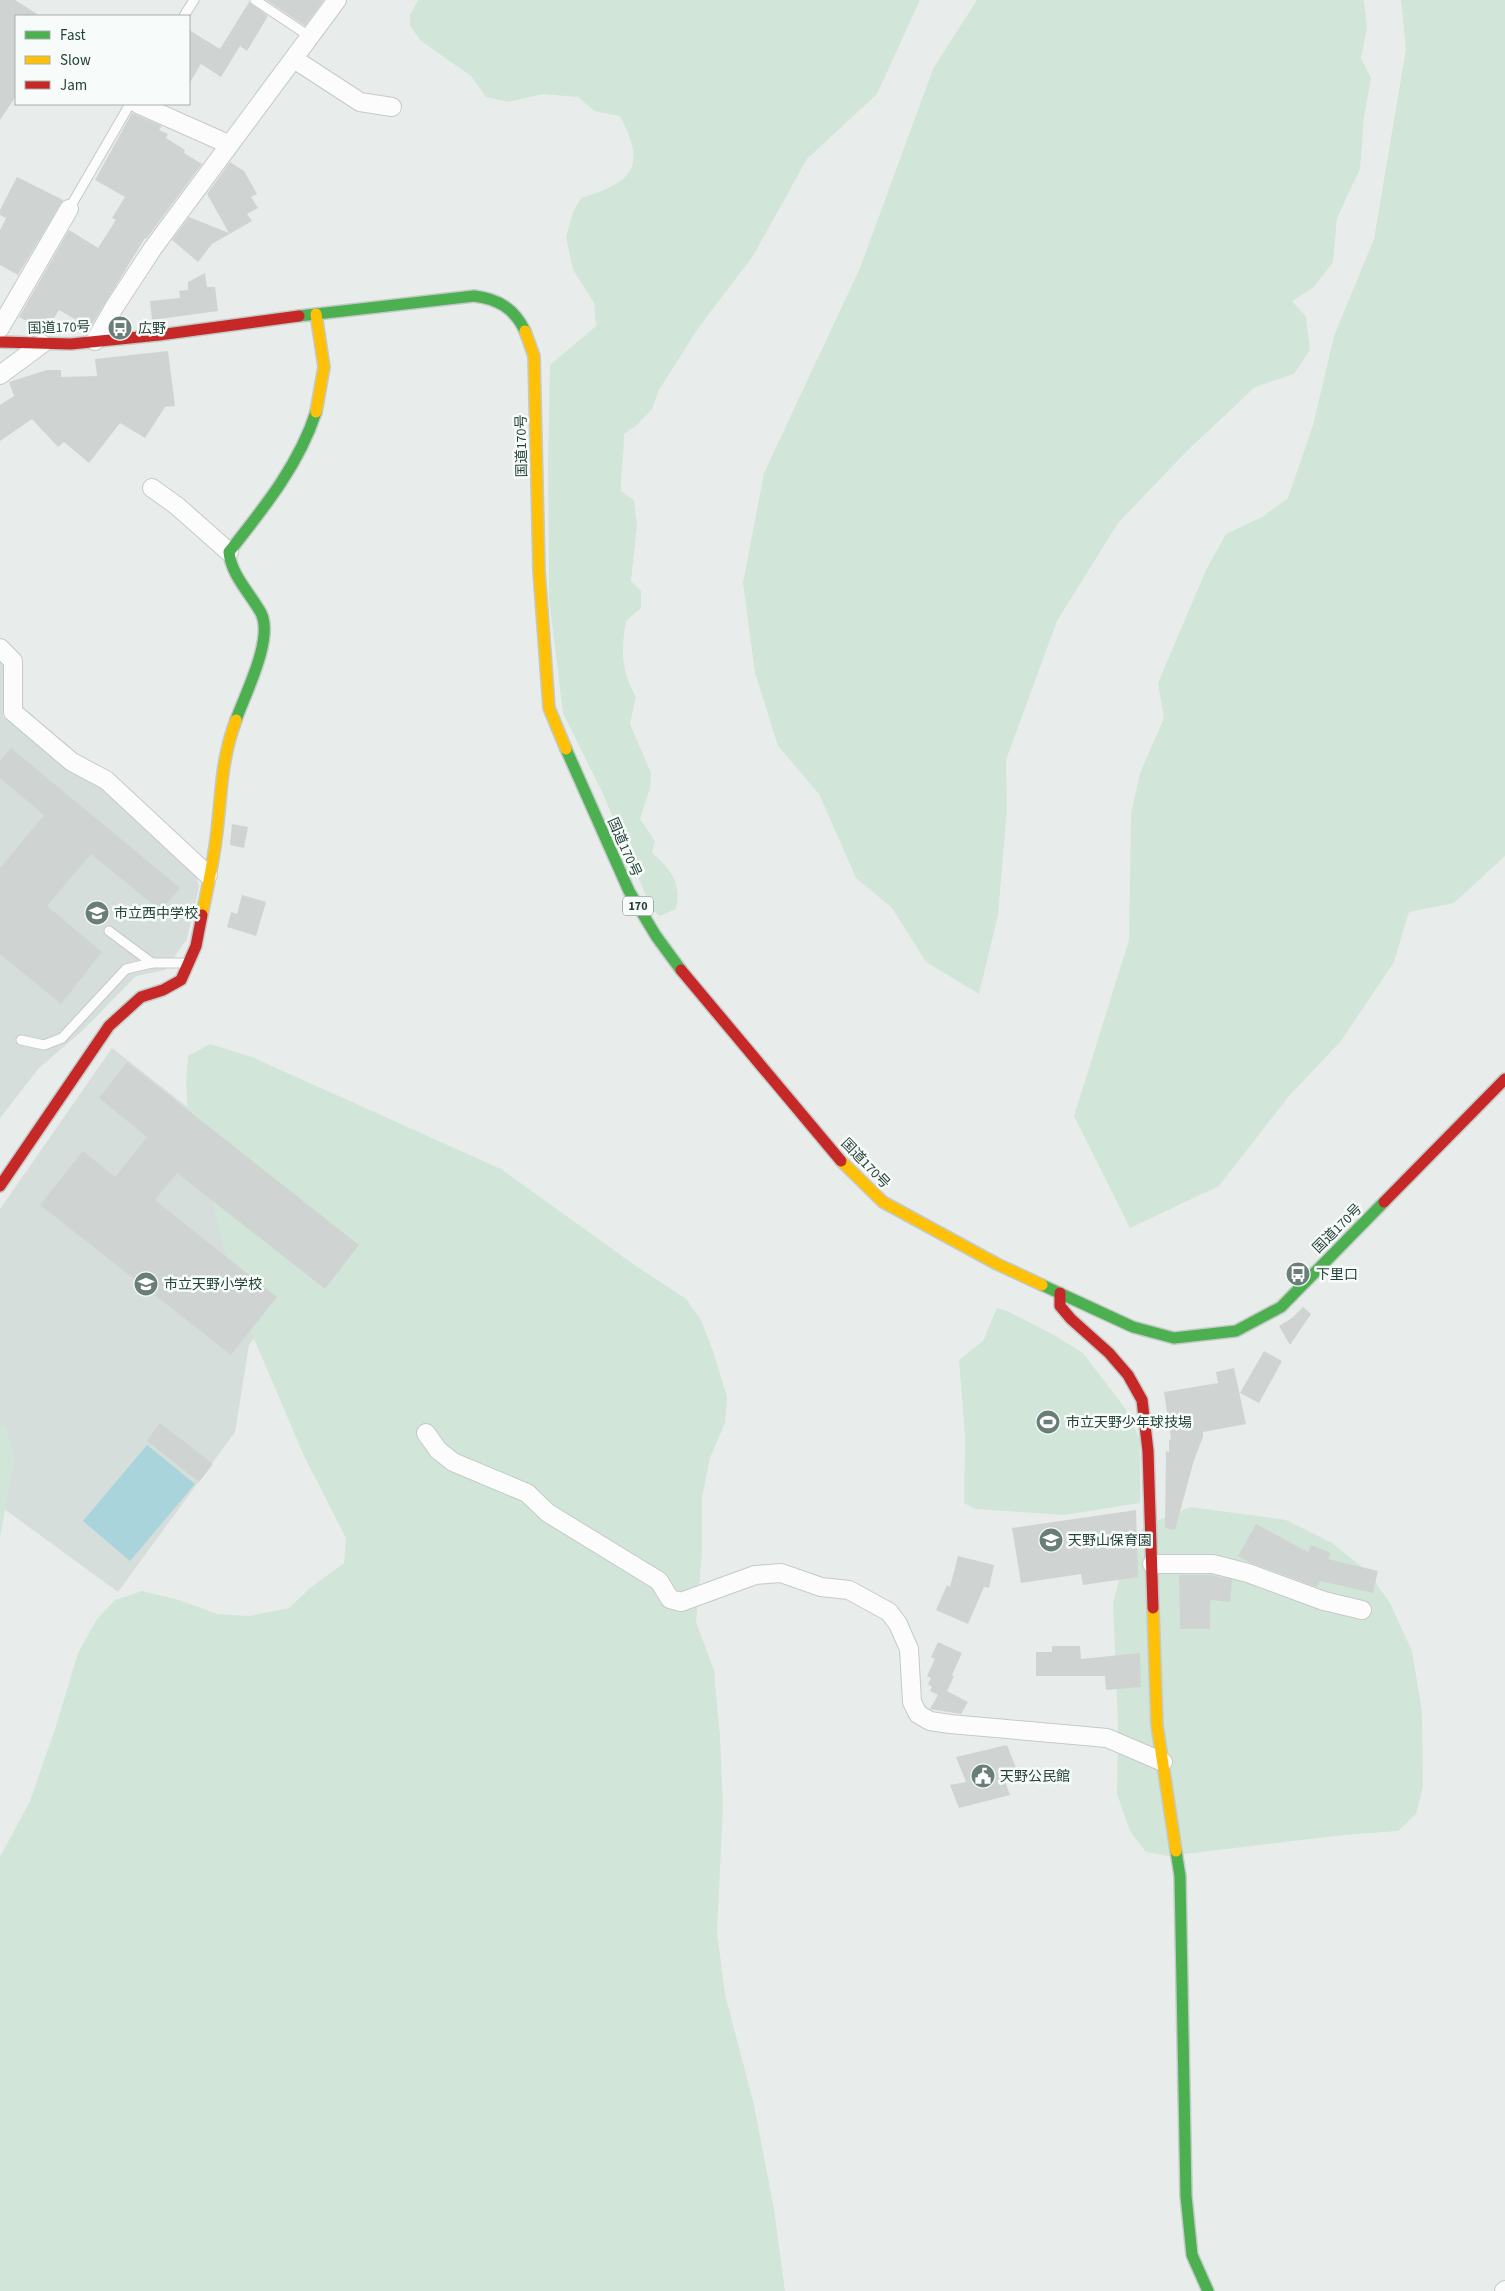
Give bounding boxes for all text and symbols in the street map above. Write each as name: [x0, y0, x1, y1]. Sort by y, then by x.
legend: [15, 15, 190, 105]
text: Fast: [60, 25, 86, 46]
text: Slow: [60, 50, 91, 71]
text: Jam: [60, 75, 87, 96]
bus stop icon: 広野: [107, 315, 133, 341]
street label: 国道170号: [27, 317, 91, 339]
place label: 広野: [138, 319, 166, 339]
street label: 国道170号: [511, 414, 533, 478]
street label: 国道170号: [602, 815, 646, 880]
road number: 170: [623, 896, 653, 916]
school or university icon: 市立西中学校: [84, 900, 110, 926]
place label: 市立西中学校: [114, 904, 198, 924]
street label: 国道170号: [836, 1134, 894, 1193]
street label: 国道170号: [1308, 1199, 1367, 1258]
bus stop icon: 下里口: [1285, 1261, 1311, 1287]
place label: 下里口: [1316, 1265, 1358, 1285]
school or university icon: 市立天野小学校: [133, 1271, 159, 1297]
place label: 市立天野小学校: [164, 1275, 262, 1295]
sports icon: 市立天野少年球技場: [1035, 1409, 1061, 1435]
place label: 市立天野少年球技場: [1066, 1413, 1192, 1433]
school or university icon: 天野山保育園: [1038, 1527, 1064, 1553]
place label: 天野山保育園: [1068, 1531, 1152, 1551]
public building icon: 天野公民館: [970, 1763, 996, 1789]
place label: 天野公民館: [1000, 1767, 1070, 1787]

